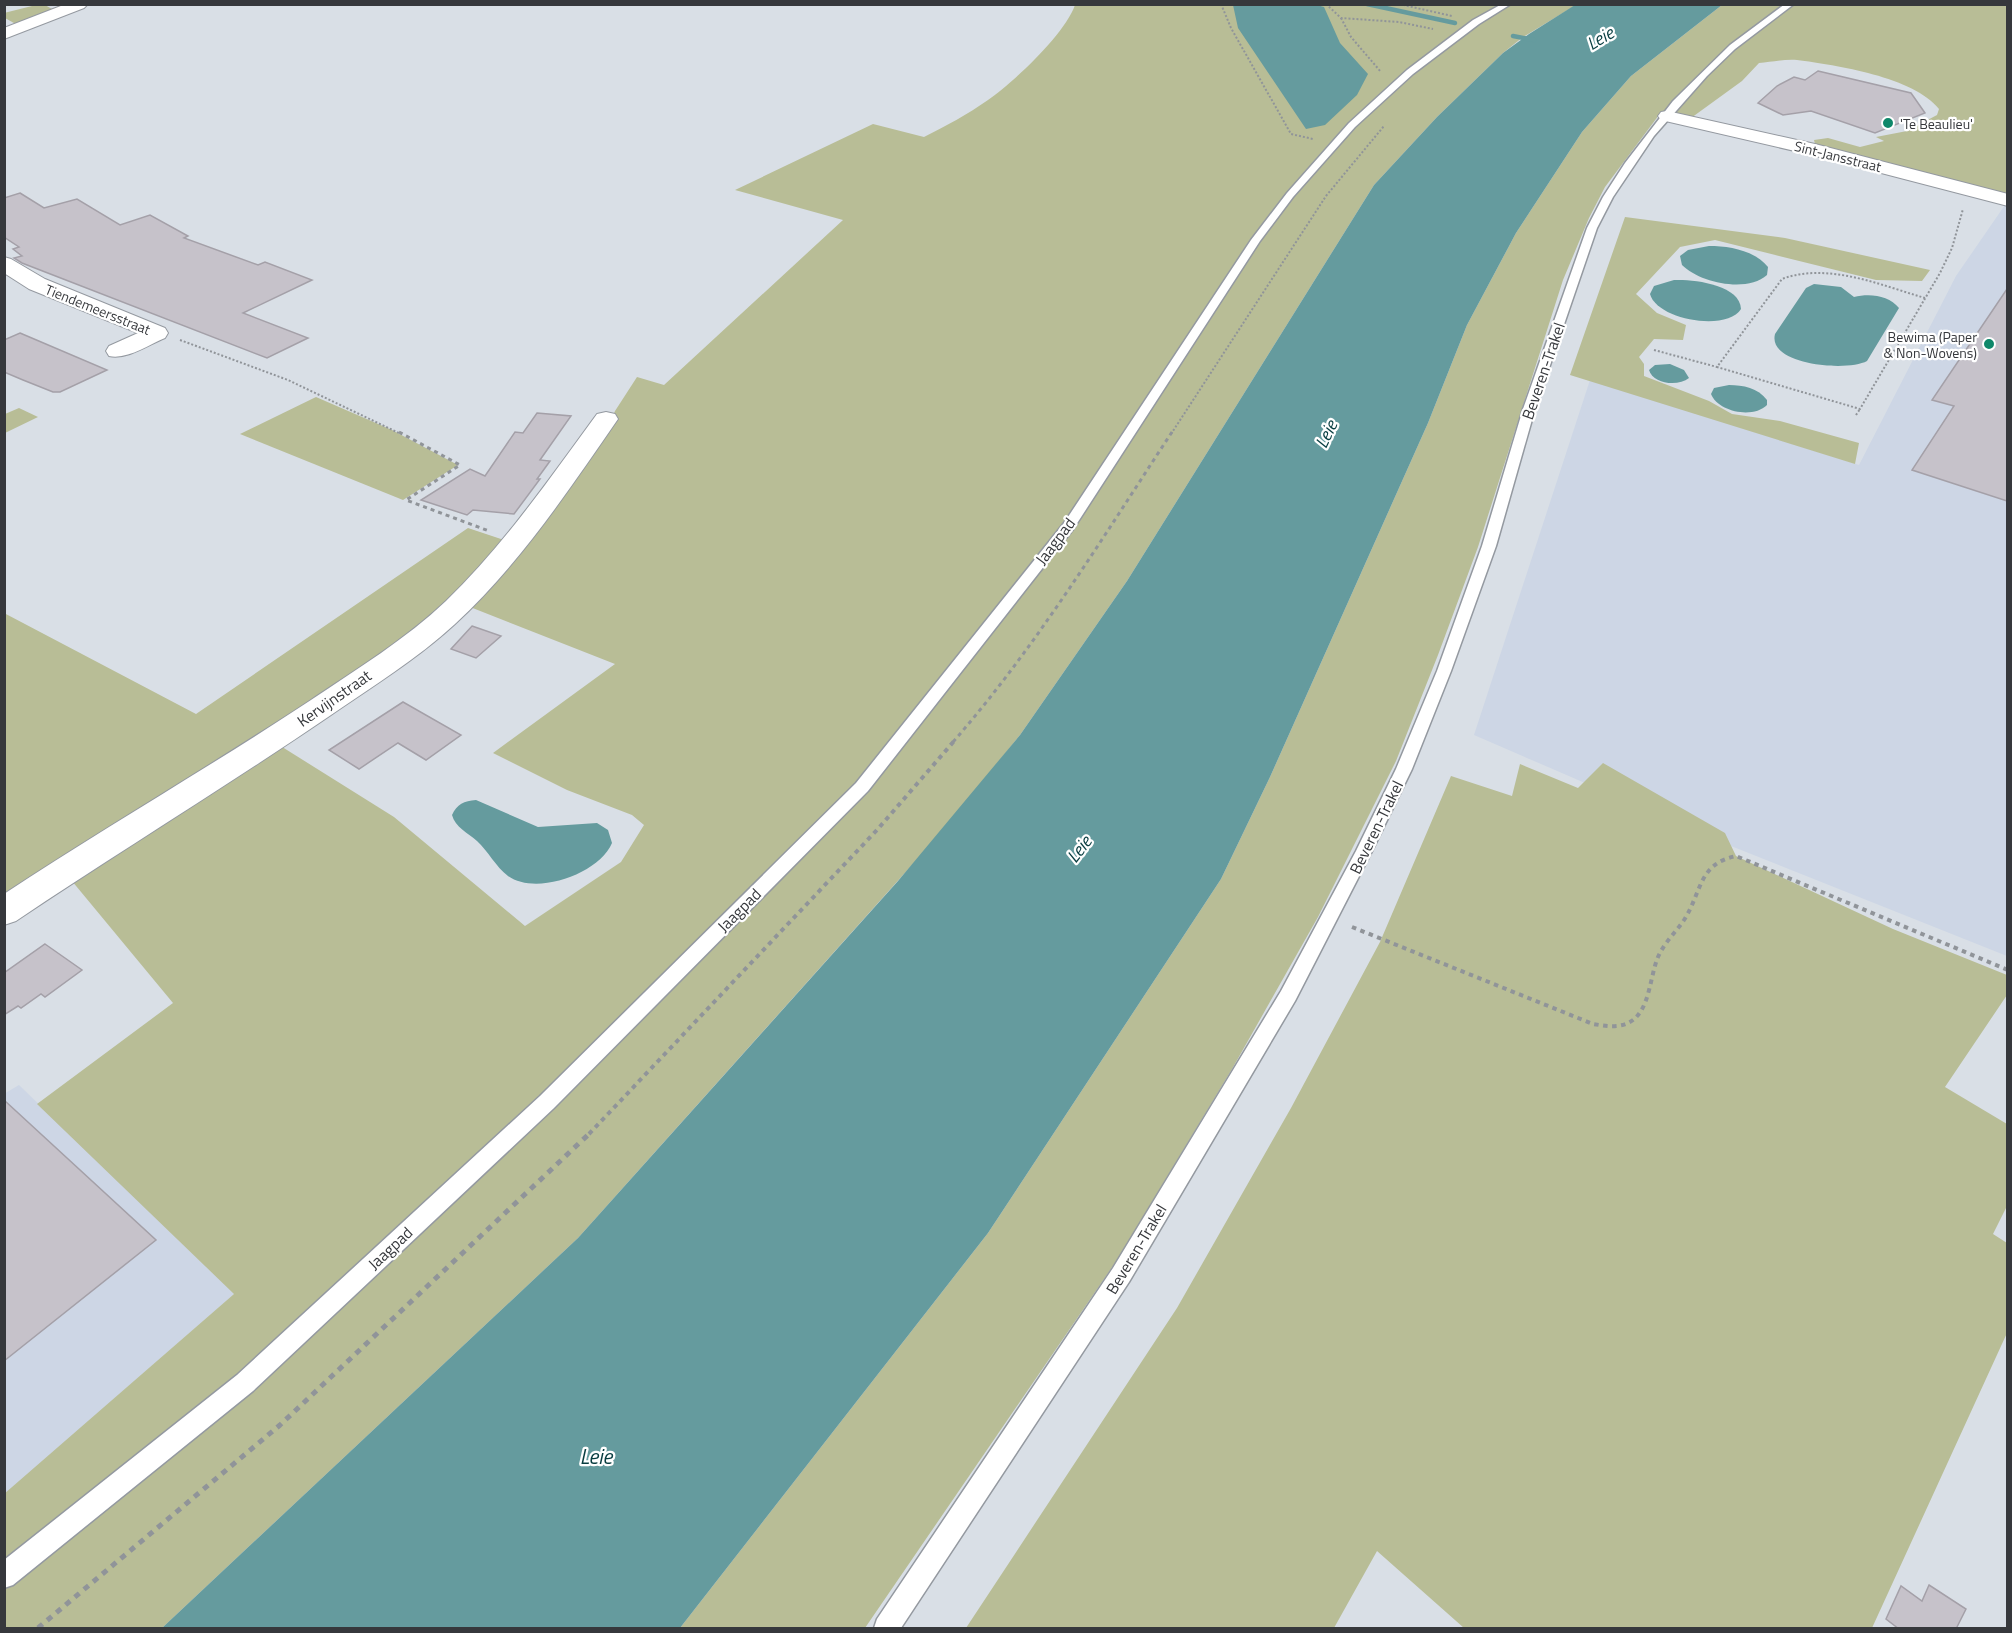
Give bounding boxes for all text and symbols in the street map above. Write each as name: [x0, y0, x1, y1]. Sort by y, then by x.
water label: Leie: [1581, 18, 1620, 57]
place label: 'Te Beaulieu': [1900, 113, 1973, 134]
marker: 'Te Beaulieu': [1881, 116, 1895, 130]
street label: Sint-Jansstraat: [1792, 135, 1884, 177]
street label: Tiendemeersstraat: [42, 278, 154, 340]
street label: Beveren-Trakel: [1515, 319, 1571, 423]
place label: Bewima (Paper & Non-Wovens): [1883, 326, 1977, 363]
marker: Bewima (Paper & Non-Wovens): [1982, 337, 1996, 351]
water label: Leie: [1308, 414, 1345, 452]
street label: Jaagpad: [1029, 512, 1081, 570]
street label: Kervijnstraat: [292, 663, 376, 733]
street label: Beveren-Trakel: [1343, 776, 1409, 878]
water label: Leie: [1060, 828, 1099, 868]
street label: Jaagpad: [711, 882, 767, 938]
street label: Beveren-Trakel: [1100, 1199, 1172, 1299]
street label: Jaagpad: [362, 1221, 418, 1275]
water label: Leie: [580, 1440, 614, 1472]

